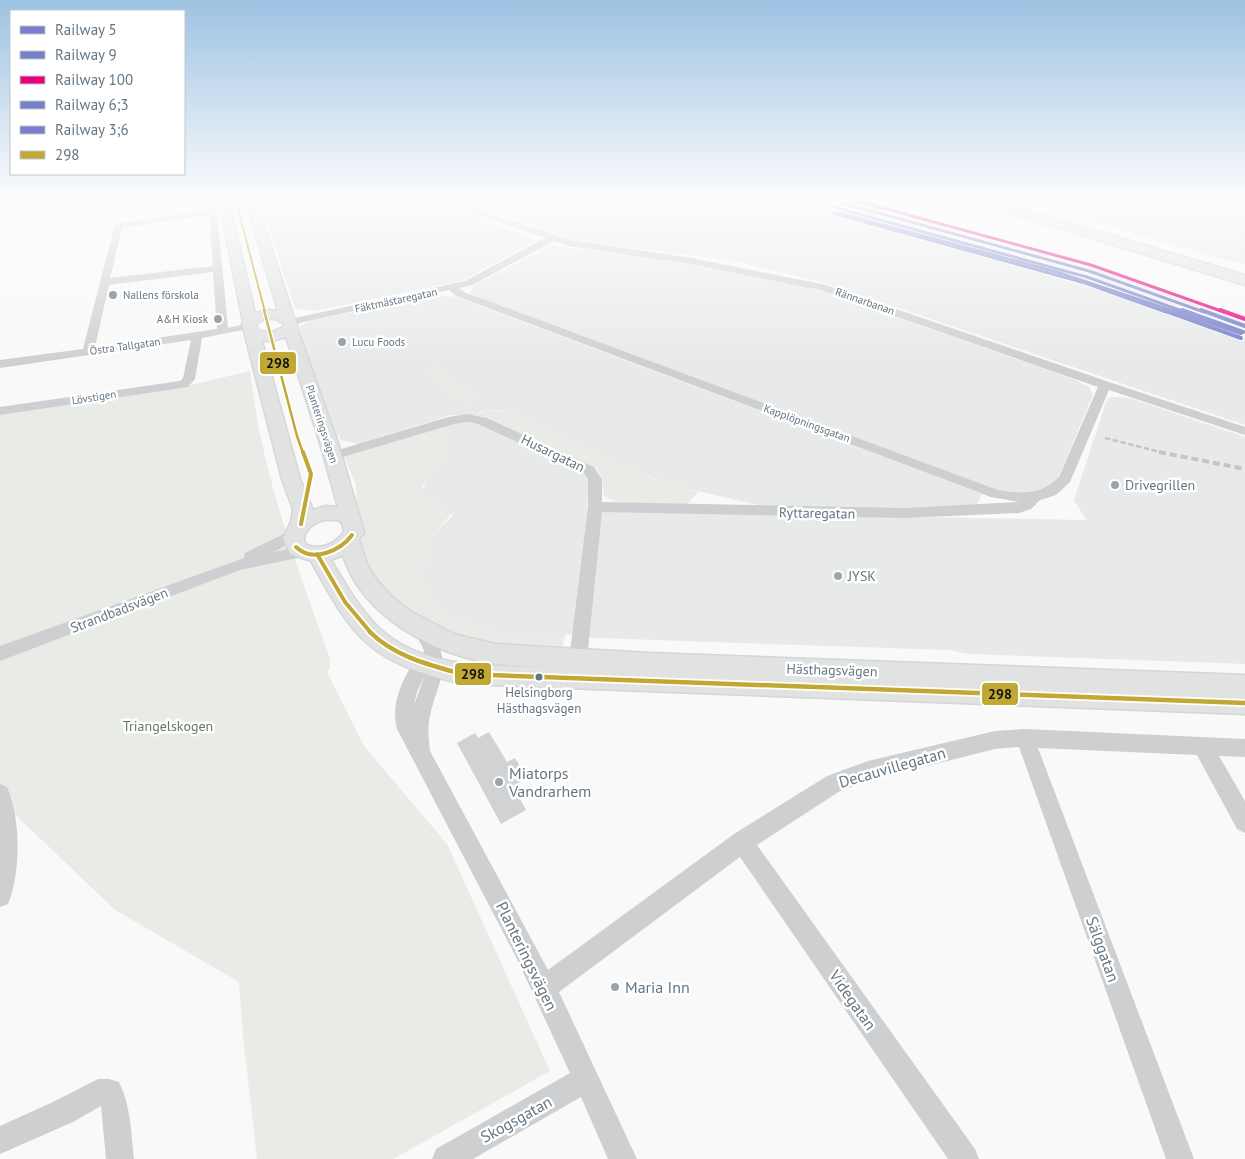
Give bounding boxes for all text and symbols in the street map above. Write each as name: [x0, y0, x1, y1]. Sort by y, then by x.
legend: [10, 10, 185, 175]
text: Railway 5: [55, 20, 117, 39]
text: Railway 9: [55, 45, 117, 64]
text: Railway 100: [55, 70, 133, 89]
text: Railway 6;3: [55, 95, 129, 114]
text: Railway 3;6: [55, 120, 129, 139]
text: 298: [55, 145, 80, 164]
street label: Fäktmästaregatan: [353, 284, 439, 316]
street label: Rännarbanan: [833, 284, 897, 318]
place label: Nallens förskola: [123, 288, 199, 302]
marker: Nallens förskola: [107, 289, 119, 301]
place label: A&H Kiosk: [157, 312, 209, 326]
marker: A&H Kiosk: [212, 313, 224, 325]
street label: Östra Tallgatan: [89, 334, 161, 358]
place label: Lucu Foods: [352, 335, 406, 349]
marker: Lucu Foods: [336, 336, 348, 348]
line badge: 298: [259, 351, 297, 375]
text: 298: [266, 354, 290, 372]
street label: Planteringsvägen: [303, 383, 341, 465]
street label: Lövstigen: [71, 387, 117, 407]
street label: Kapplöpningsgatan: [762, 401, 852, 445]
street label: Husargatan: [518, 430, 588, 476]
place label: Drivegrillen: [1125, 476, 1195, 494]
marker: Drivegrillen: [1109, 479, 1121, 491]
street label: Ryttaregatan: [779, 503, 855, 523]
place label: JYSK: [847, 567, 876, 585]
marker: JYSK: [832, 570, 844, 582]
street label: Strandbadsvägen: [68, 583, 170, 637]
street label: Hästhagsvägen: [786, 659, 878, 681]
line badge: 298: [454, 662, 492, 686]
text: 298: [461, 665, 485, 683]
marker: Helsingborg Hästhagsvägen: [534, 672, 544, 682]
line badge: 298: [981, 682, 1019, 706]
place label: Helsingborg Hästhagsvägen: [497, 684, 581, 717]
text: 298: [988, 685, 1012, 703]
park label: Triangelskogen: [123, 717, 213, 735]
street label: Decauvillegatan: [836, 742, 948, 792]
place label: Miatorps Vandrarhem: [508, 763, 591, 801]
marker: Miatorps Vandrarhem: [493, 776, 505, 788]
street label: Planteringsvägen: [492, 898, 562, 1014]
street label: Sälggatan: [1082, 913, 1124, 985]
street label: Videgatan: [825, 965, 881, 1034]
place label: Maria Inn: [625, 977, 690, 997]
marker: Maria Inn: [609, 981, 621, 993]
street label: Skogsgatan: [477, 1091, 555, 1147]

